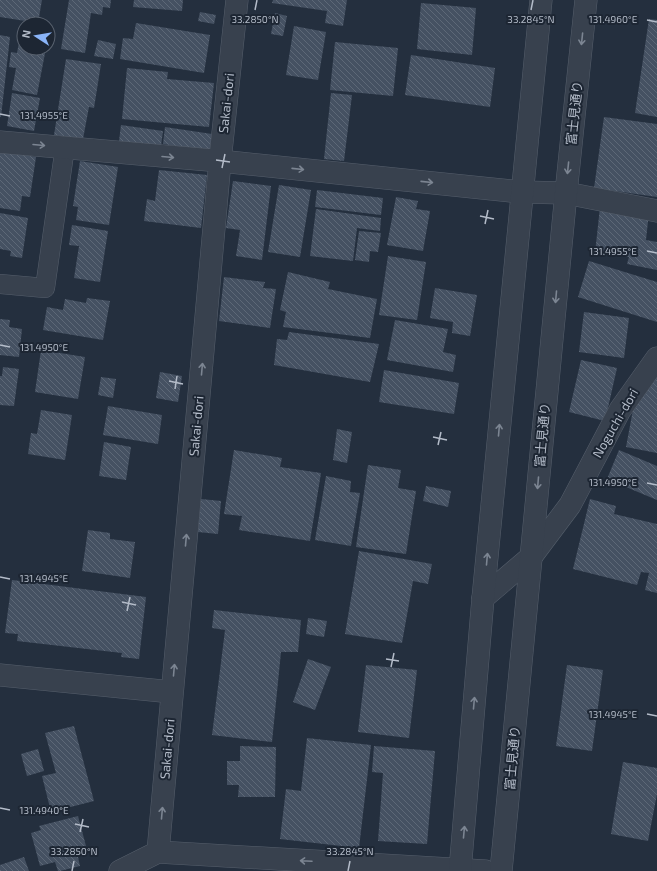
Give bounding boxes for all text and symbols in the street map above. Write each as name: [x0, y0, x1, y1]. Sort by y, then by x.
text: 33.2850°N: [231, 13, 279, 25]
text: 33.2845°N: [507, 13, 555, 25]
text: 131.4960°E: [589, 13, 638, 25]
north arrow: [16, 16, 56, 56]
text: N: [19, 29, 33, 39]
one-way arrow: [579, 32, 586, 45]
street label: Sakai-dori: [215, 72, 237, 134]
street label: 富士見通り: [563, 80, 585, 146]
text: 131.4955°E: [20, 109, 68, 121]
one-way arrow: [32, 141, 45, 149]
one-way arrow: [161, 153, 174, 160]
one-way arrow: [565, 161, 572, 174]
one-way arrow: [291, 166, 304, 173]
one-way arrow: [420, 179, 433, 186]
text: 131.4955°E: [589, 245, 637, 257]
one-way arrow: [552, 290, 559, 303]
text: 131.4950°E: [20, 341, 69, 353]
one-way arrow: [198, 363, 205, 376]
street label: Noguchi-dori: [589, 385, 641, 461]
street label: Sakai-dori: [185, 395, 207, 457]
street label: 富士見通り: [531, 402, 553, 468]
one-way arrow: [495, 424, 503, 437]
one-way arrow: [534, 476, 542, 489]
text: 131.4950°E: [589, 476, 638, 488]
one-way arrow: [182, 534, 190, 547]
one-way arrow: [483, 553, 490, 566]
text: 131.4945°E: [20, 572, 69, 584]
one-way arrow: [171, 664, 178, 677]
one-way arrow: [471, 697, 478, 710]
text: 131.4945°E: [589, 708, 638, 720]
street label: Sakai-dori: [156, 718, 178, 780]
street label: 富士見通り: [501, 725, 523, 791]
text: 131.4940°E: [20, 804, 69, 816]
one-way arrow: [158, 807, 165, 820]
one-way arrow: [460, 826, 467, 839]
text: 33.2850°N: [50, 845, 98, 857]
text: 33.2845°N: [326, 845, 374, 857]
one-way arrow: [300, 857, 313, 865]

